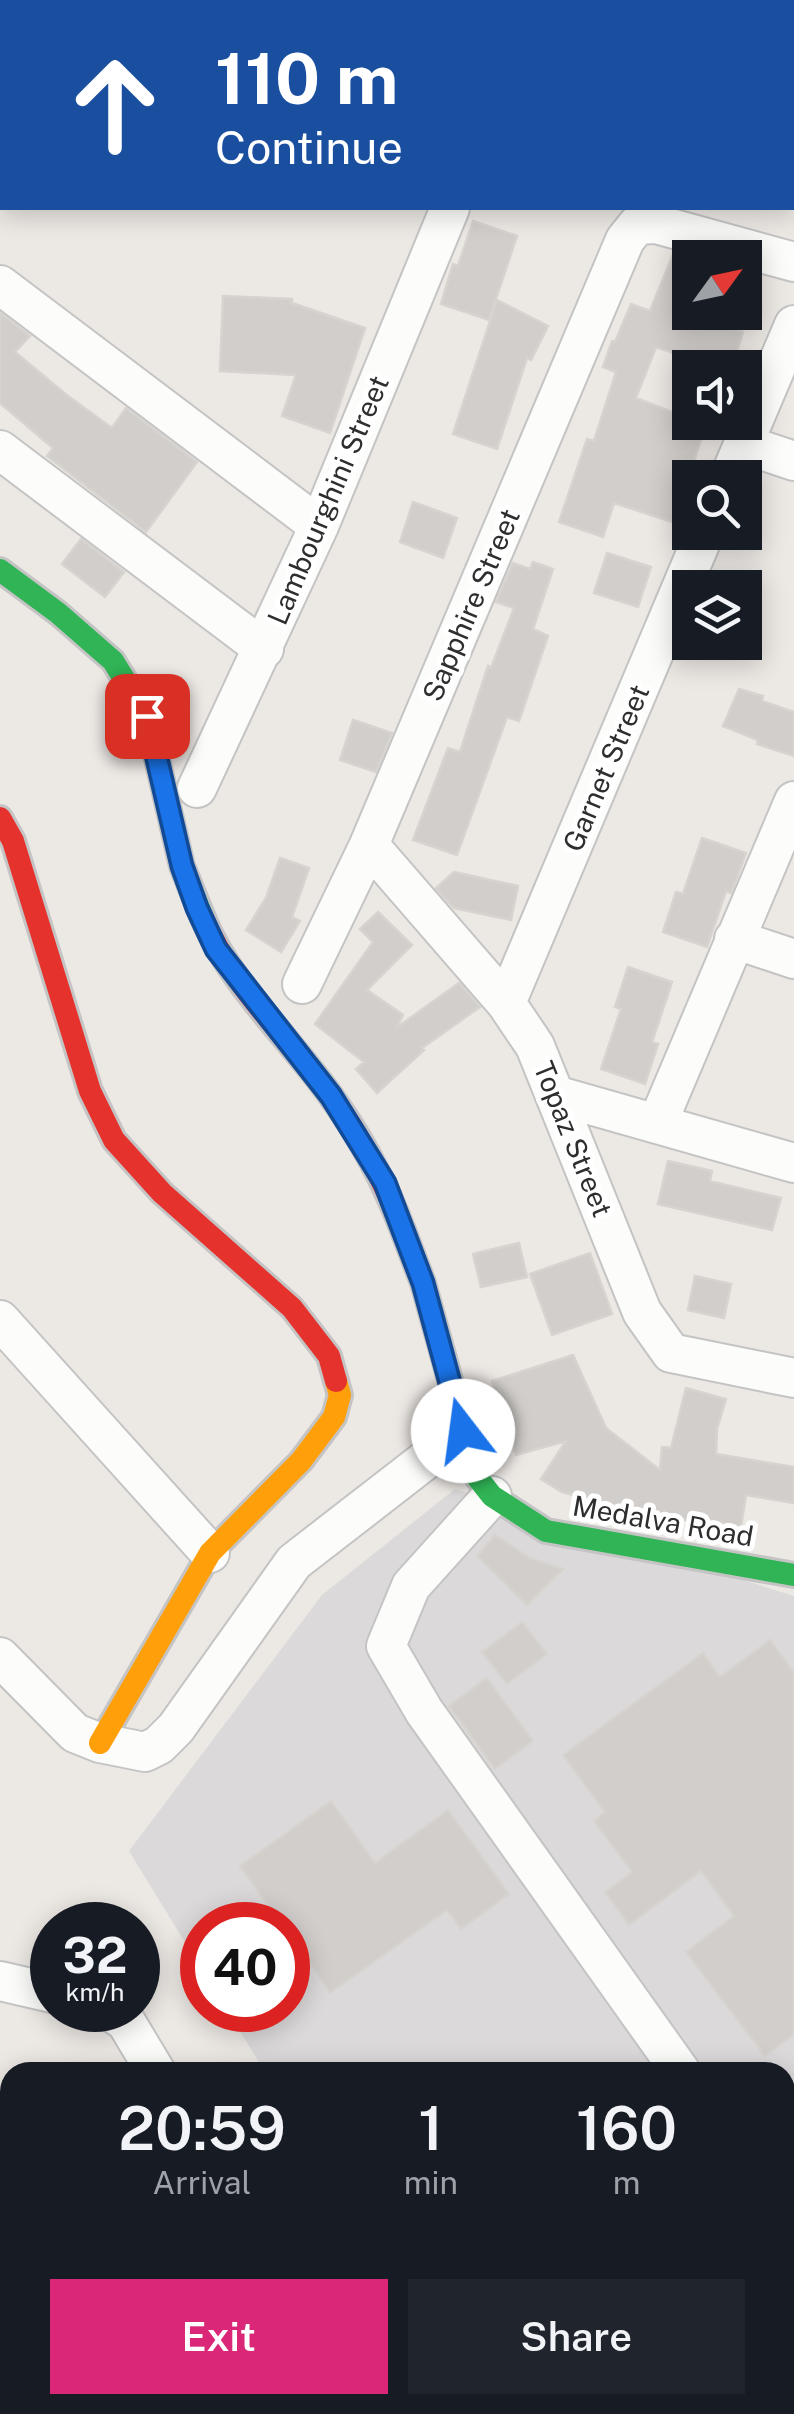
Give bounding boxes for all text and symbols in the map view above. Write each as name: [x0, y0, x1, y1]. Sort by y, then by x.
text: 110 m: [215, 37, 399, 120]
icon: ahead: [50, 40, 180, 170]
text: Continue: [215, 121, 403, 174]
north arrow: [672, 240, 762, 330]
map controls: [672, 240, 762, 660]
button: sound: [672, 350, 762, 440]
street label: Lambourghini Street: [260, 370, 395, 629]
button: search: [672, 460, 762, 550]
street label: Sapphire Street: [415, 504, 526, 706]
button: layers: [672, 570, 762, 660]
pin: [105, 674, 190, 759]
street label: Garnet Street: [556, 680, 655, 856]
icon: arrive: [120, 689, 175, 744]
street label: Topaz Street: [527, 1056, 620, 1221]
position arrow: [411, 1379, 515, 1483]
street label: Medalva Road: [570, 1488, 756, 1553]
speed limit sign: 40: [180, 1902, 310, 2032]
text: 32: [62, 1925, 128, 1984]
text: km/h: [66, 1977, 124, 2007]
text: 20:59: [118, 2093, 286, 2164]
text: 1: [418, 2093, 443, 2164]
text: 160: [576, 2093, 677, 2164]
text: Arrival: [152, 2164, 251, 2201]
text: min: [404, 2164, 458, 2201]
text: m: [613, 2164, 640, 2201]
button: Exit: [50, 2279, 388, 2394]
button: Share: [408, 2279, 745, 2394]

